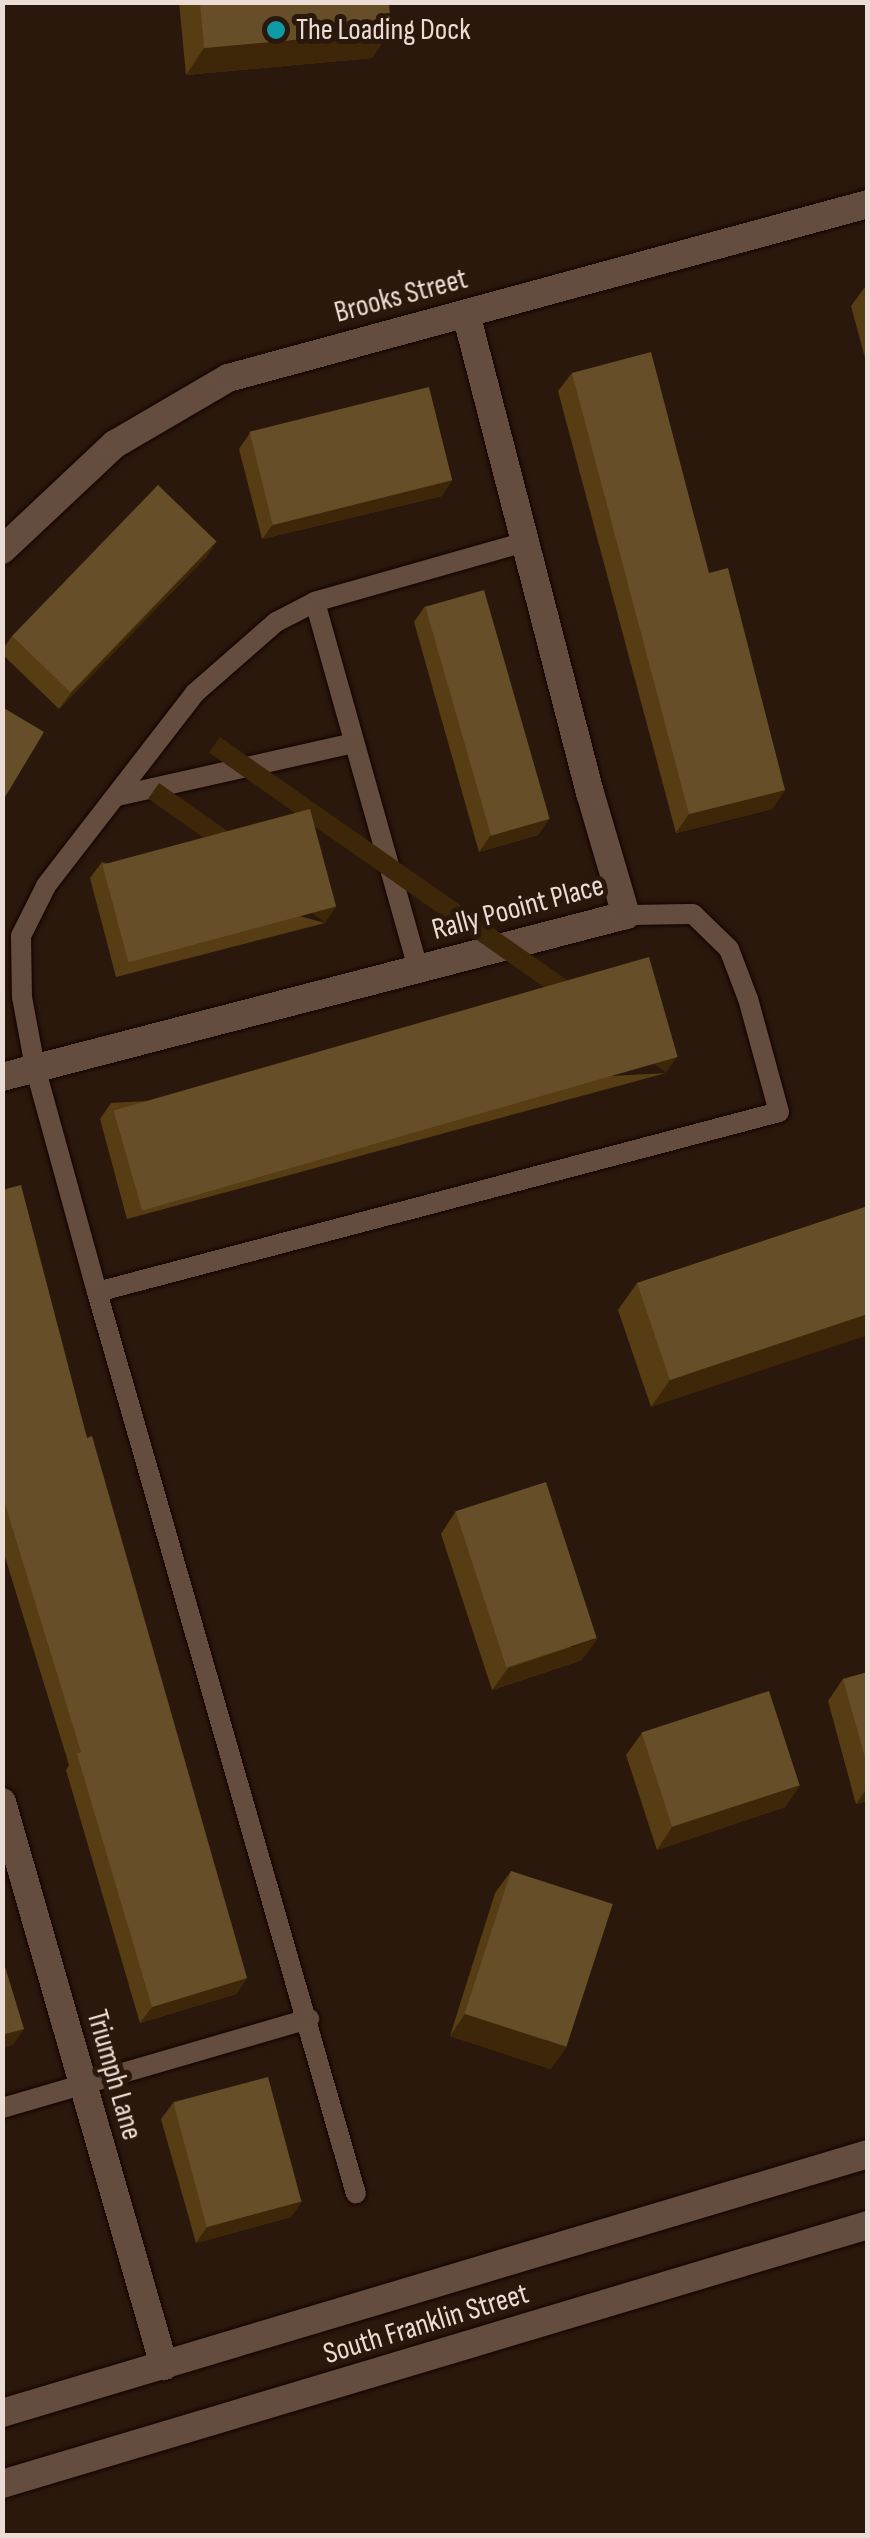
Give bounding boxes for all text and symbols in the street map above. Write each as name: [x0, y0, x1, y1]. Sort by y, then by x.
place label: The Loading Dock: [296, 12, 471, 48]
marker: The Loading Dock: [265, 19, 287, 41]
street label: Brooks Street: [331, 261, 471, 331]
street label: Rally Pooint Place: [428, 868, 608, 948]
street label: Triumph Lane: [78, 2006, 150, 2144]
street label: South Franklin Street: [319, 2276, 533, 2372]

